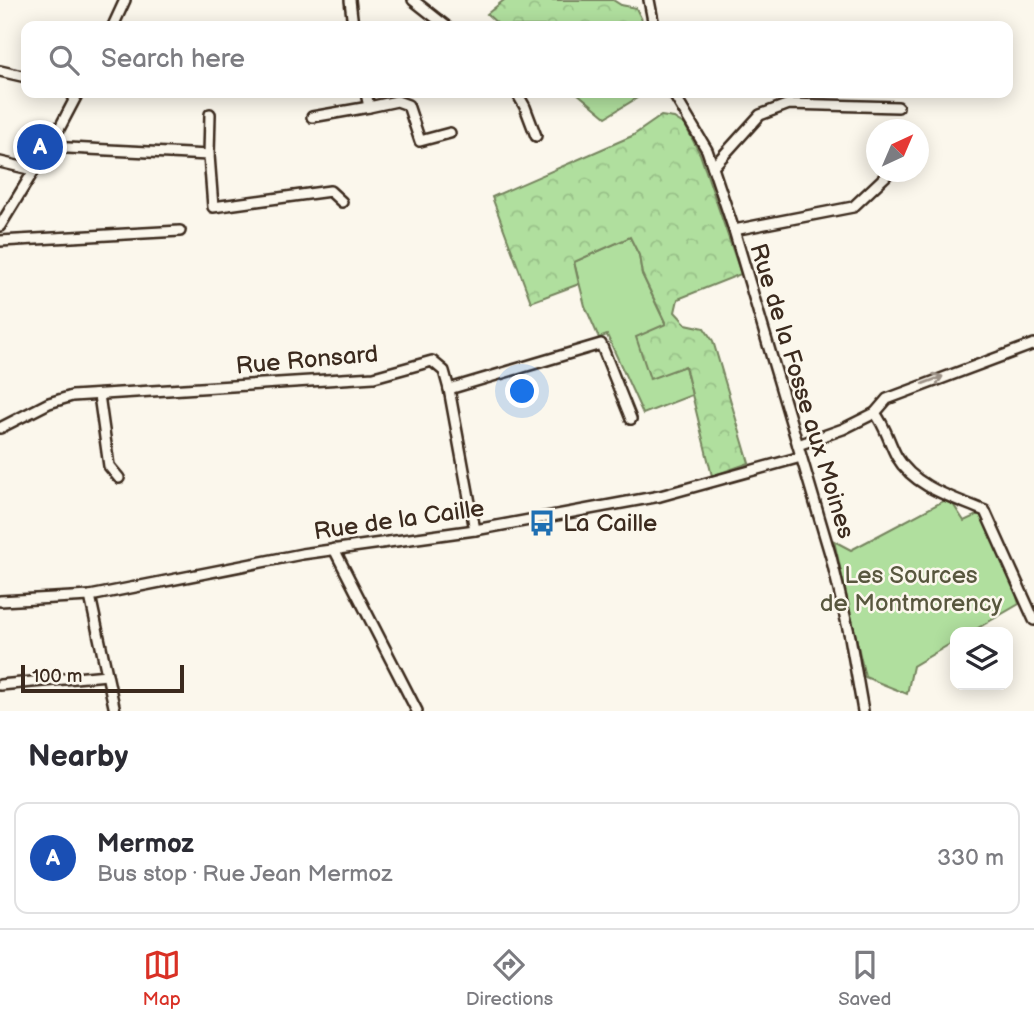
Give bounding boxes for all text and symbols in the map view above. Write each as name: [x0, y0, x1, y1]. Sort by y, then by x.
search box: [21, 21, 1013, 98]
icon: search: [45, 41, 83, 79]
text: Search here: [101, 44, 245, 75]
north arrow: [866, 119, 929, 182]
pin: A: [17, 121, 63, 173]
street label: Rue de la Fosse aux Moines: [743, 240, 861, 542]
street label: Rue Ronsard: [235, 339, 379, 381]
one-way arrow: [922, 373, 944, 385]
your location: [505, 374, 539, 408]
street label: Rue de la Caille: [312, 494, 486, 546]
bus stop icon: La Caille: [527, 508, 557, 538]
place label: La Caille: [563, 509, 657, 538]
park label: Les Sources de Montmorency: [820, 561, 1002, 618]
map controls: [950, 627, 1013, 690]
button: layers: [950, 627, 1013, 690]
scale bar: [21, 662, 184, 694]
text: 100 m: [32, 665, 83, 688]
text: Nearby: [28, 739, 128, 775]
text: Mermoz: [97, 829, 194, 860]
text: A: [46, 844, 60, 872]
text: 330 m: [937, 844, 1004, 872]
text: Bus stop · Rue Jean Mermoz: [97, 860, 392, 888]
tab: Map: [143, 946, 181, 1011]
tab: Directions: [466, 946, 553, 1011]
tab: Saved: [838, 946, 891, 1011]

